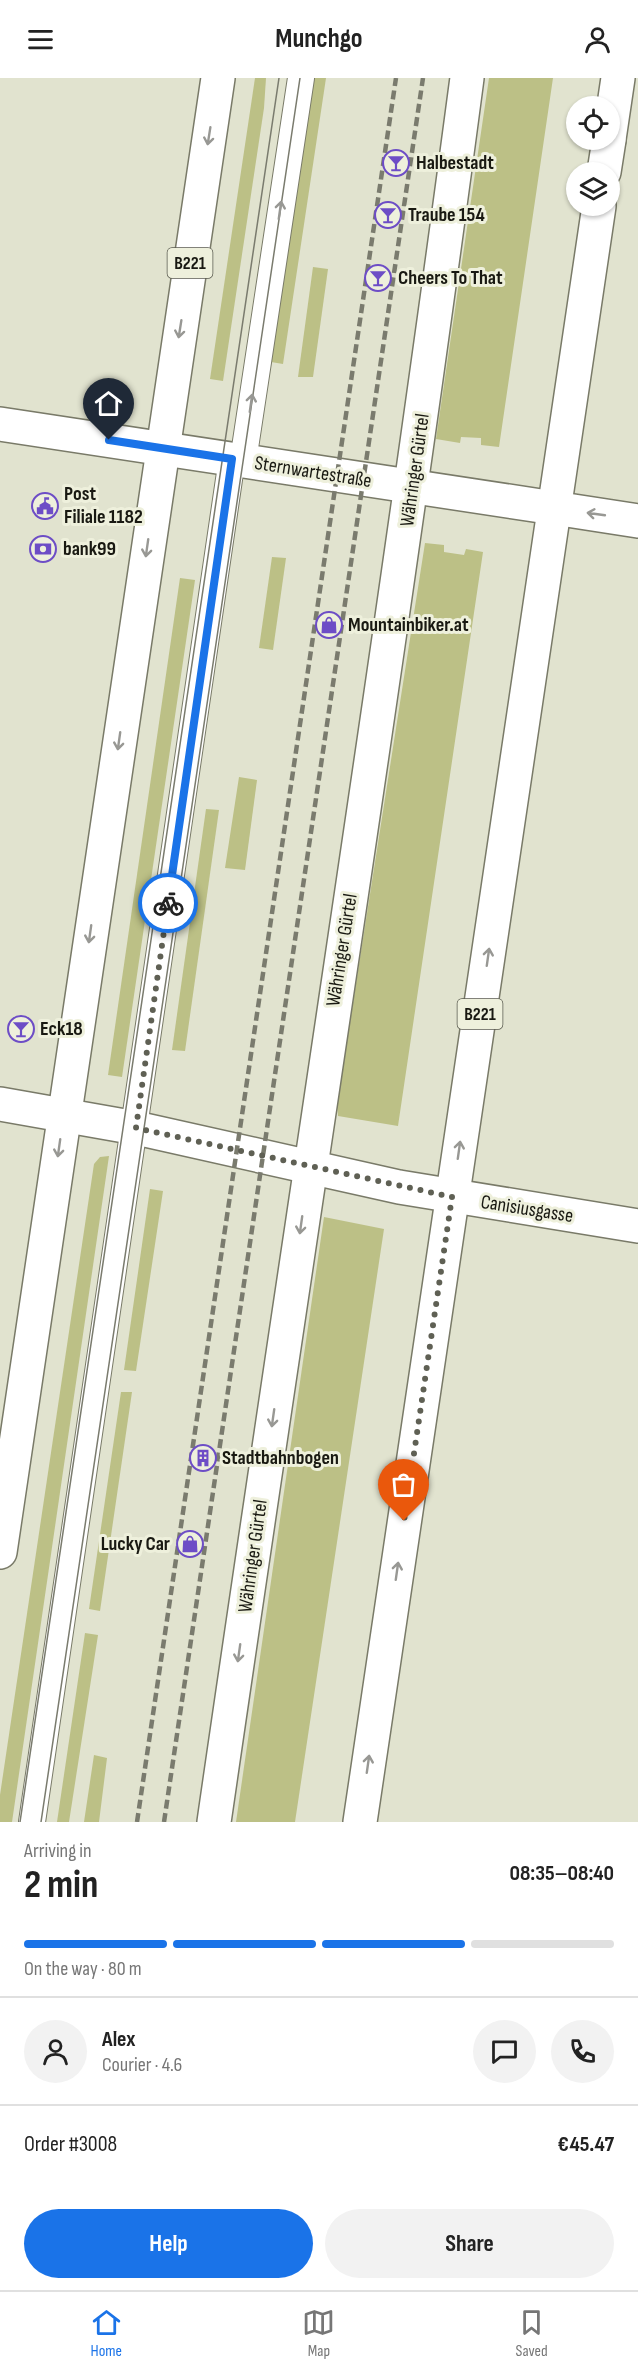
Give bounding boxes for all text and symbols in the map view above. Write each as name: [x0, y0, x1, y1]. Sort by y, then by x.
icon: menu: [24, 23, 57, 56]
text: Munchgo: [275, 23, 363, 55]
icon: person: [581, 23, 614, 56]
map controls: [566, 96, 620, 216]
button: locate: [566, 96, 620, 150]
one-way arrow: [203, 125, 214, 145]
bar icon: Halbestadt: [381, 148, 411, 178]
place label: Halbestadt: [416, 151, 494, 175]
button: layers: [566, 162, 620, 216]
bar icon: Traube 154: [373, 200, 403, 230]
one-way arrow: [274, 201, 285, 220]
place label: Traube 154: [408, 203, 485, 227]
road number: B221: [168, 248, 213, 278]
bar icon: Cheers To That: [363, 263, 393, 293]
place label: Cheers To That: [398, 266, 503, 290]
one-way arrow: [175, 318, 186, 338]
pin: [83, 378, 134, 440]
icon: home: [92, 387, 125, 420]
one-way arrow: [246, 394, 257, 413]
street label: Währinger Gürtel: [395, 412, 435, 528]
street label: Sternwartestraße: [253, 451, 373, 493]
place label: Post Filiale 1182: [64, 482, 143, 529]
public building icon: Post Filiale 1182: [30, 491, 60, 521]
one-way arrow: [587, 509, 607, 520]
bank icon: bank99: [28, 534, 58, 564]
place label: bank99: [63, 537, 116, 561]
one-way arrow: [142, 538, 153, 558]
shop icon: Mountainbiker.at: [314, 610, 344, 640]
place label: Mountainbiker.at: [348, 613, 469, 637]
one-way arrow: [113, 731, 124, 750]
courier: [138, 873, 198, 933]
icon: bike: [152, 887, 185, 920]
street label: Währinger Gürtel: [321, 892, 363, 1008]
one-way arrow: [85, 924, 96, 943]
one-way arrow: [483, 948, 494, 967]
road number: B221: [458, 999, 502, 1029]
bar icon: Eck18: [6, 1014, 36, 1044]
place label: Eck18: [40, 1017, 83, 1041]
one-way arrow: [54, 1137, 65, 1157]
one-way arrow: [454, 1140, 465, 1160]
street label: Canisiusgasse: [479, 1190, 575, 1228]
one-way arrow: [295, 1215, 306, 1234]
one-way arrow: [267, 1408, 278, 1427]
building icon: Stadtbahnbogen: [188, 1443, 218, 1473]
place label: Stadtbahnbogen: [222, 1446, 339, 1470]
pin: [378, 1459, 429, 1521]
icon: bag: [387, 1468, 420, 1501]
street label: Währinger Gürtel: [233, 1498, 273, 1614]
shop icon: Lucky Car: [175, 1529, 205, 1559]
place label: Lucky Car: [101, 1532, 170, 1556]
one-way arrow: [391, 1562, 402, 1582]
one-way arrow: [233, 1642, 244, 1662]
one-way arrow: [363, 1755, 374, 1775]
text: Arriving in: [24, 1839, 92, 1863]
text: 08:35–08:40: [509, 1860, 614, 1887]
text: 2 min: [24, 1862, 98, 1909]
text: On the way · 80 m: [24, 1957, 142, 1981]
button: person: [24, 2020, 87, 2083]
button: chat: [473, 2020, 536, 2083]
button: phone: [551, 2020, 614, 2083]
text: Alex: [102, 2026, 135, 2053]
text: Courier · 4.6: [102, 2053, 182, 2077]
text: Order #3008: [24, 2131, 117, 2158]
text: €45.47: [558, 2131, 614, 2158]
button: Help: [24, 2209, 313, 2278]
button: Share: [325, 2209, 614, 2278]
tab: Home: [90, 2306, 123, 2361]
tab: Map: [302, 2306, 335, 2361]
tab: Saved: [515, 2306, 548, 2361]

